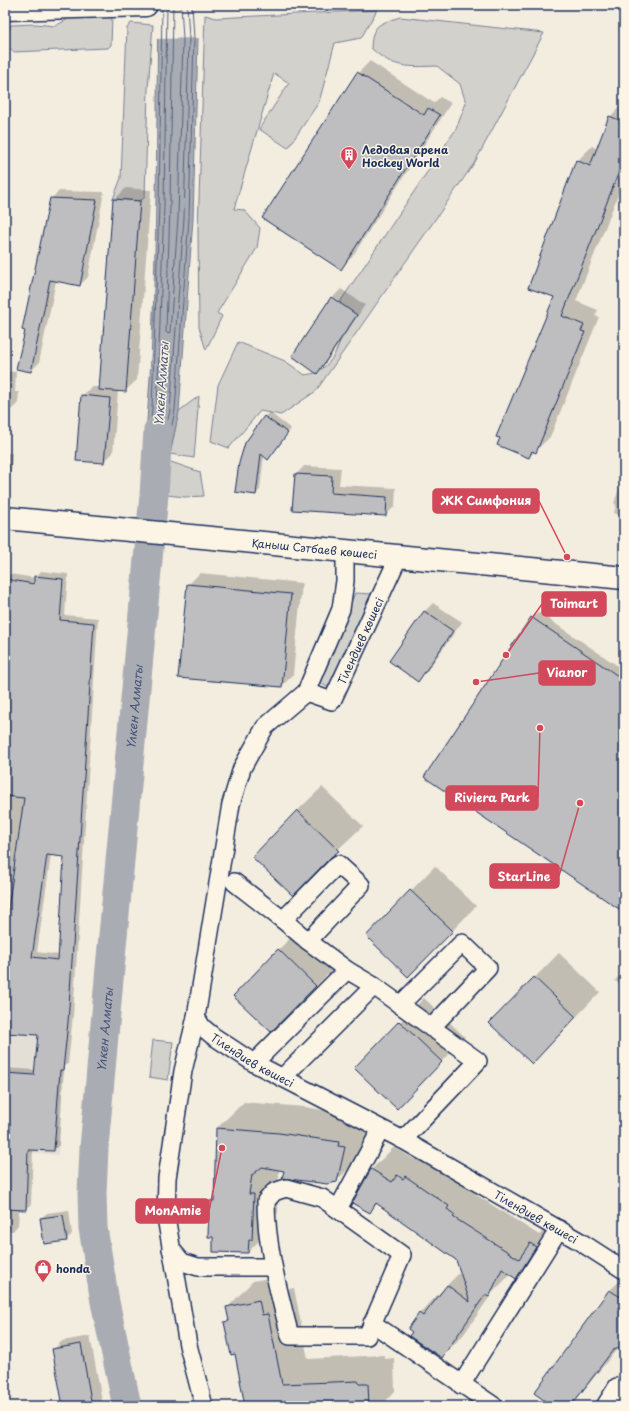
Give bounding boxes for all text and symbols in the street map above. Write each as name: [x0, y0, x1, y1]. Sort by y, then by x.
place label: Ледовая арена Hockey World: [362, 141, 449, 171]
building icon: Ледовая арена Hockey World: [339, 145, 359, 170]
water label: Үлкен Алматы: [149, 340, 173, 426]
callout: ЖК Симфония: [433, 489, 539, 513]
text: ЖК Симфония: [440, 491, 531, 509]
street label: Қаныш Сәтбаев көшесі: [251, 533, 378, 563]
callout: Toimart: [542, 592, 606, 616]
street label: Тілендиев көшесі: [332, 594, 387, 687]
text: Toimart: [550, 594, 598, 612]
callout: Vianor: [539, 661, 595, 685]
water label: Үлкен Алматы: [121, 663, 147, 750]
text: Vianor: [547, 663, 588, 681]
callout: Riviera Park: [446, 786, 538, 810]
text: Riviera Park: [454, 788, 530, 806]
callout: StarLine: [490, 864, 559, 888]
text: StarLine: [498, 867, 551, 885]
water label: Үлкен Алматы: [92, 986, 117, 1072]
street label: Тілендиев көшесі: [208, 1029, 297, 1091]
street label: Тілендиев көшесі: [491, 1186, 581, 1247]
callout: MonAmie: [136, 1199, 209, 1223]
text: MonAmie: [145, 1201, 202, 1219]
shop icon: honda: [33, 1258, 53, 1283]
place label: honda: [56, 1260, 91, 1277]

